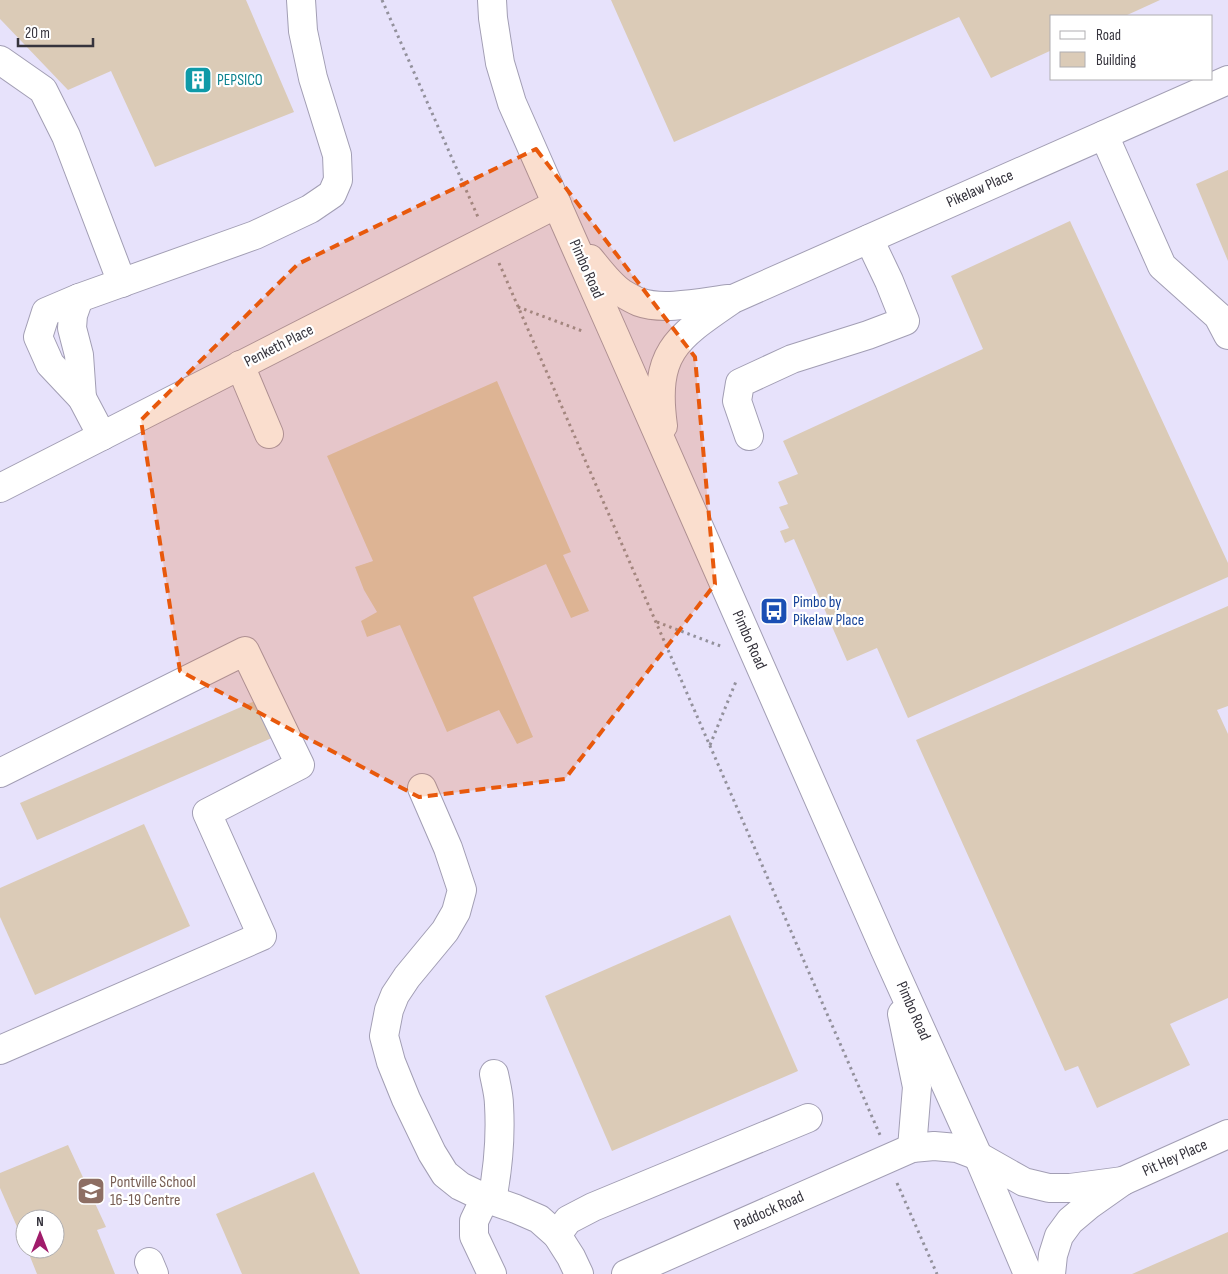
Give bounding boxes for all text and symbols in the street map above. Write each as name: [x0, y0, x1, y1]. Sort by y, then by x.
scale bar: [18, 15, 92, 47]
legend: [1050, 15, 1213, 80]
text: 20 m: [25, 24, 50, 43]
text: Road: [1096, 26, 1121, 45]
text: Building: [1096, 51, 1136, 70]
building icon: PEPSICO: [183, 65, 213, 95]
place label: PEPSICO: [217, 71, 263, 90]
street label: Pikelaw Place: [944, 166, 1016, 212]
street label: Pimbo Road: [565, 237, 607, 301]
street label: Penketh Place: [241, 320, 317, 372]
place label: Pimbo by Pikelaw Place: [793, 593, 864, 630]
bus stop icon: Pimbo by Pikelaw Place: [759, 596, 789, 626]
street label: Pimbo Road: [728, 608, 770, 672]
street label: Pimbo Road: [892, 979, 934, 1043]
street label: Pit Hey Place: [1140, 1135, 1210, 1181]
place label: Pontville School 16-19 Centre: [110, 1173, 196, 1210]
school or university icon: Pontville School 16-19 Centre: [76, 1176, 106, 1206]
street label: Paddock Road: [731, 1187, 807, 1235]
north arrow: [15, 1209, 65, 1259]
text: N: [36, 1213, 44, 1230]

